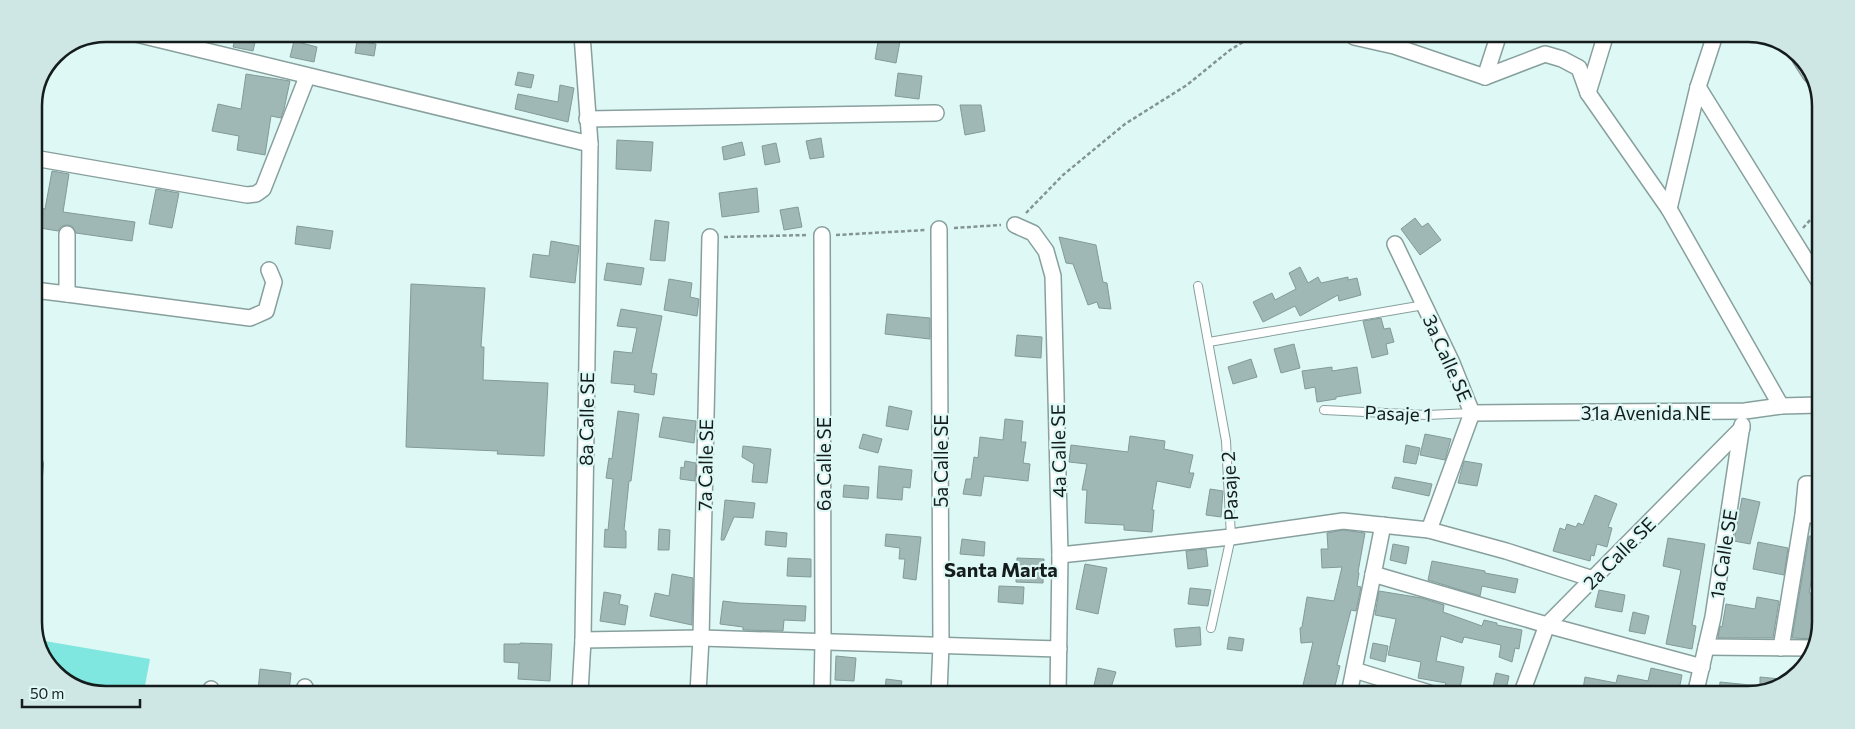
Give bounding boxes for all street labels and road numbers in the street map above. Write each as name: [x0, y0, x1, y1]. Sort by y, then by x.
street label: 3a Calle SE: [1419, 311, 1477, 405]
street label: 8a Calle SE: [574, 372, 598, 466]
street label: Pasaje 1: [1364, 400, 1432, 426]
street label: 31a Avenida NE: [1581, 401, 1711, 424]
street label: 4a Calle SE: [1046, 404, 1070, 498]
street label: 5a Calle SE: [929, 414, 952, 508]
street label: 6a Calle SE: [812, 417, 835, 511]
street label: 7a Calle SE: [693, 419, 717, 511]
street label: Pasaje 2: [1216, 451, 1242, 521]
street label: 1a Calle SE: [1705, 508, 1741, 600]
street label: 2a Calle SE: [1578, 512, 1660, 594]

